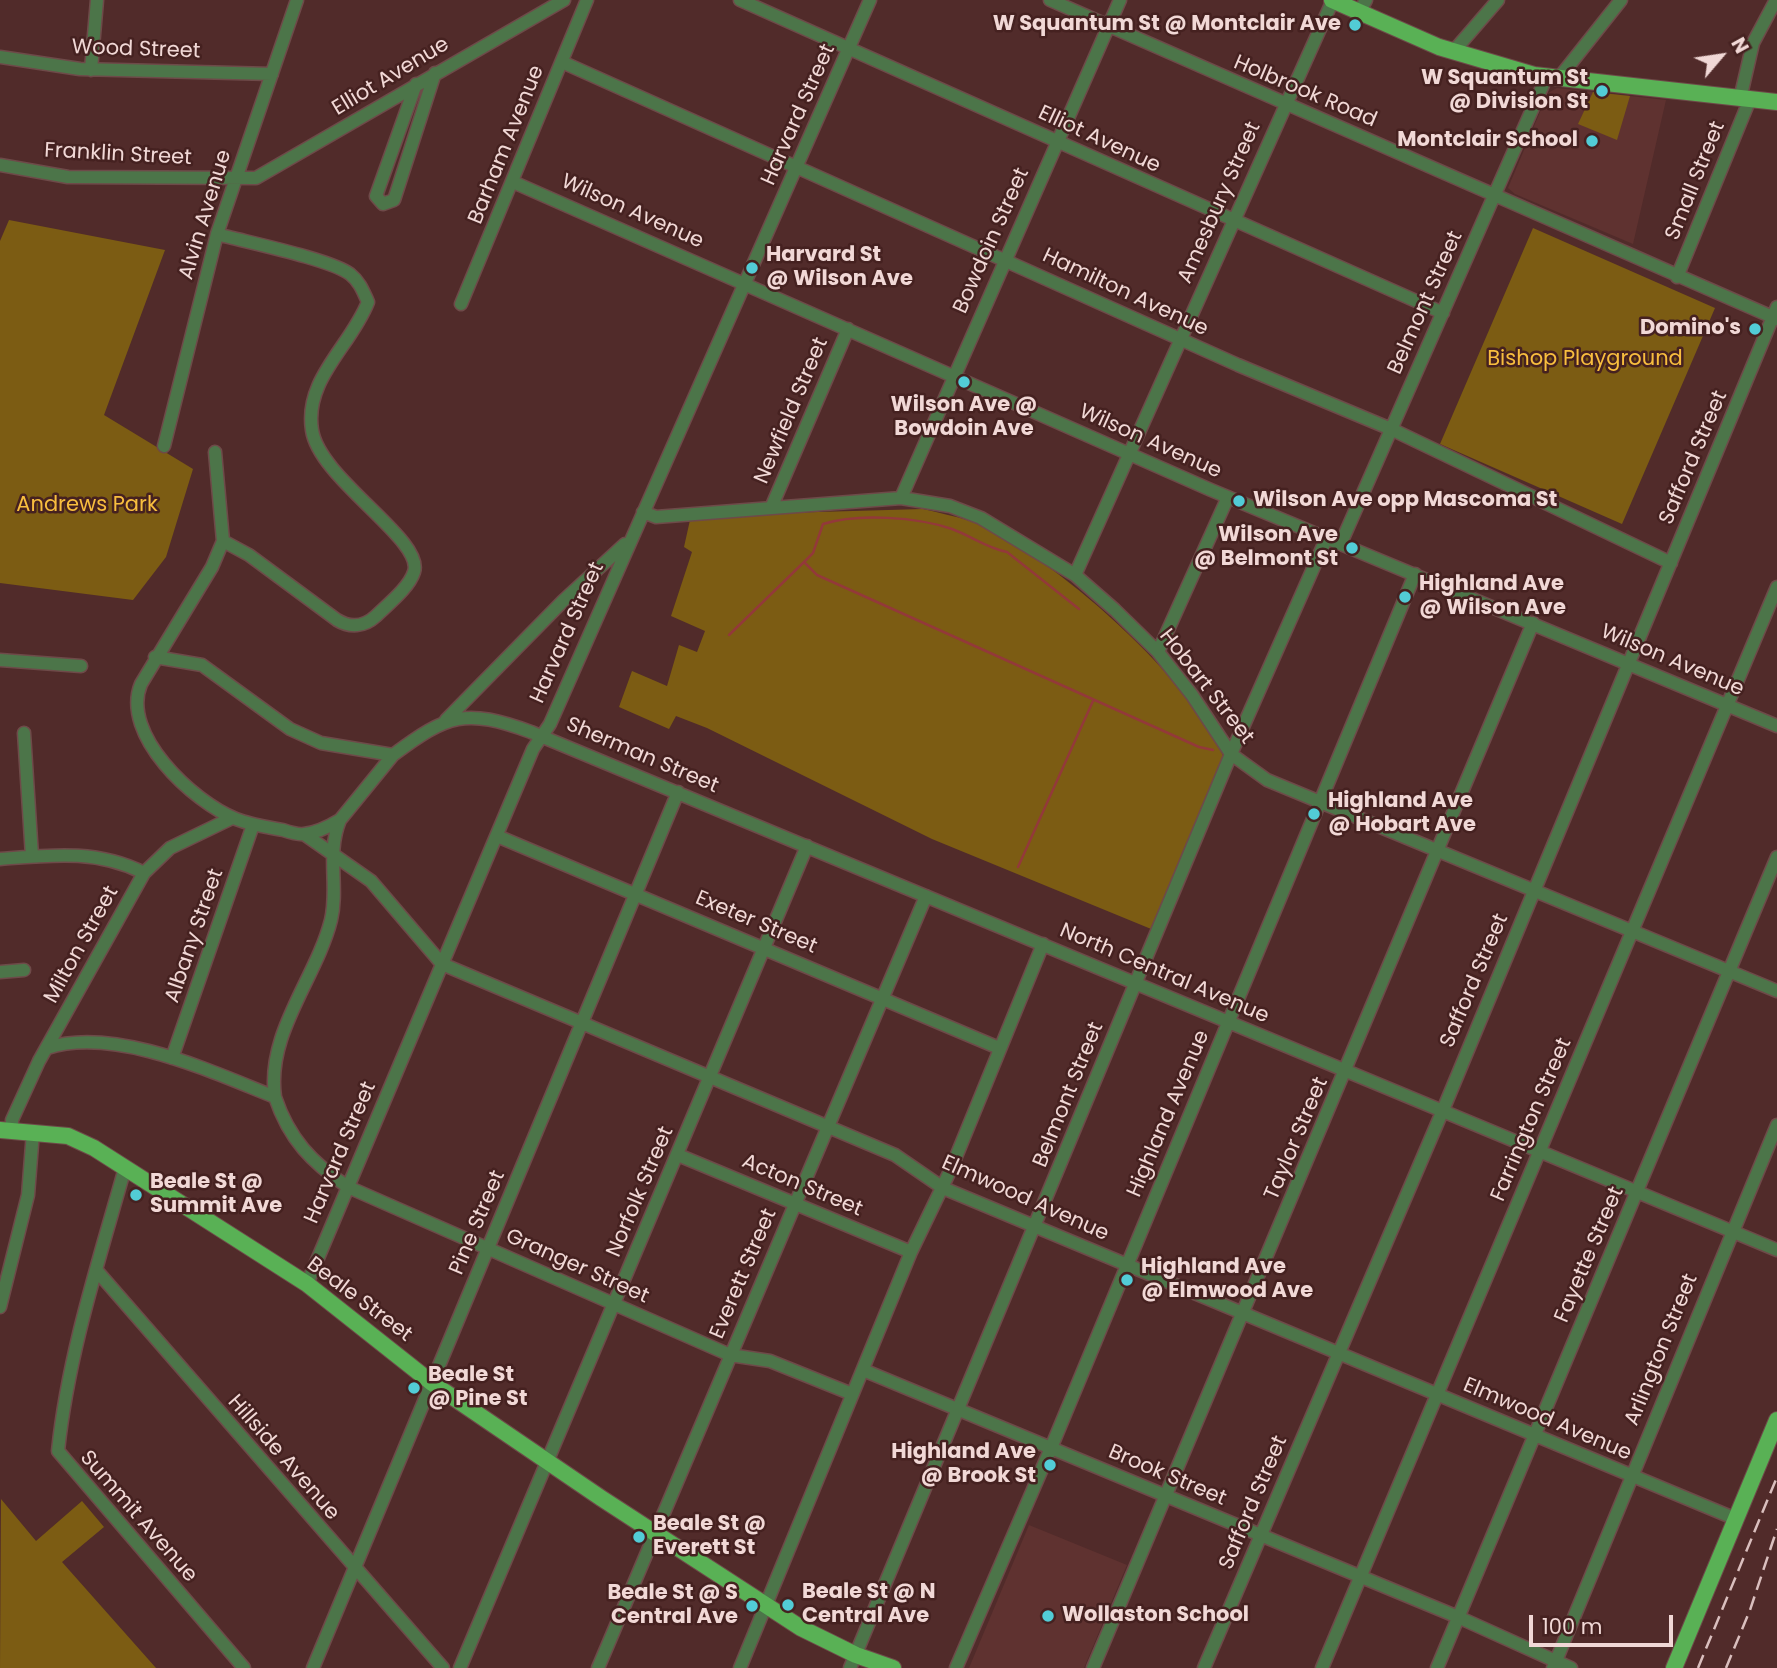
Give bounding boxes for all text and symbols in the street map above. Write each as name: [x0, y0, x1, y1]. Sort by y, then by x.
place label: W Squantum St @ Montclair Ave: [993, 12, 1341, 38]
marker: W Squantum St @ Montclair Ave: [1347, 17, 1363, 33]
north arrow: [1686, 21, 1756, 91]
street label: Elliot Avenue: [328, 32, 454, 122]
text: N: [1725, 33, 1755, 58]
street label: Wood Street: [71, 35, 201, 65]
street label: Harvard Street: [757, 41, 841, 189]
street label: Holbrook Road: [1230, 50, 1380, 134]
street label: Barham Avenue: [464, 62, 550, 228]
place label: W Squantum St @ Division St: [1421, 66, 1588, 116]
marker: W Squantum St @ Division St: [1594, 83, 1610, 99]
street label: Elliot Avenue: [1034, 101, 1164, 179]
street label: Amesbury Street: [1173, 118, 1267, 288]
street label: Small Street: [1661, 118, 1731, 244]
place label: Montclair School: [1397, 128, 1578, 154]
marker: Montclair School: [1584, 133, 1600, 149]
street label: Franklin Street: [44, 139, 192, 171]
street label: Alvin Avenue: [174, 147, 238, 283]
street label: Bowdoin Street: [949, 164, 1035, 318]
street label: Wilson Avenue: [557, 169, 707, 255]
street label: Belmont Street: [1383, 227, 1469, 379]
place label: Harvard St @ Wilson Ave: [766, 243, 913, 293]
street label: Hamilton Avenue: [1038, 244, 1212, 342]
marker: Harvard St @ Wilson Ave: [744, 260, 760, 276]
place label: Domino's: [1640, 316, 1741, 342]
marker: Domino's: [1747, 321, 1763, 337]
street label: Newfield Street: [750, 334, 834, 488]
park label: Bishop Playground: [1487, 347, 1683, 373]
marker: Wilson Ave @ Bowdoin Ave: [956, 374, 972, 390]
street label: Safford Street: [1654, 387, 1734, 529]
place label: Wilson Ave @ Bowdoin Ave: [891, 393, 1037, 443]
street label: Wilson Avenue: [1075, 399, 1225, 485]
place label: Wilson Ave opp Mascoma St: [1253, 488, 1557, 514]
park label: Andrews Park: [16, 493, 158, 519]
marker: Wilson Ave opp Mascoma St: [1231, 493, 1247, 509]
place label: Wilson Ave @ Belmont St: [1194, 523, 1338, 573]
marker: Wilson Ave @ Belmont St: [1344, 540, 1360, 556]
street label: Harvard Street: [526, 559, 610, 707]
place label: Highland Ave @ Wilson Ave: [1419, 572, 1566, 622]
marker: Highland Ave @ Wilson Ave: [1397, 589, 1413, 605]
street label: Wilson Avenue: [1597, 619, 1747, 703]
street label: Hobart Street: [1153, 625, 1259, 749]
street label: Sherman Street: [562, 713, 722, 799]
place label: Highland Ave @ Hobart Ave: [1328, 789, 1476, 839]
marker: Highland Ave @ Hobart Ave: [1306, 806, 1322, 822]
street label: Albany Street: [160, 866, 230, 1006]
street label: Milton Street: [39, 882, 125, 1008]
street label: Exeter Street: [691, 886, 821, 960]
street label: Safford Street: [1435, 910, 1515, 1052]
street label: North Central Avenue: [1056, 919, 1272, 1029]
street label: Belmont Street: [1028, 1019, 1110, 1171]
street label: Highland Avenue: [1122, 1027, 1216, 1201]
street label: Farrington Street: [1486, 1035, 1578, 1205]
street label: Taylor Street: [1260, 1074, 1334, 1204]
street label: Harvard Street: [300, 1078, 382, 1228]
street label: Norfolk Street: [602, 1123, 680, 1261]
street label: Acton Street: [738, 1149, 866, 1223]
street label: Elmwood Avenue: [938, 1151, 1112, 1247]
street label: Pine Street: [445, 1167, 511, 1279]
place label: Beale St @ Summit Ave: [150, 1170, 282, 1220]
street label: Fayette Street: [1550, 1183, 1630, 1327]
marker: Beale St @ Summit Ave: [128, 1187, 144, 1203]
street label: Everett Street: [705, 1205, 783, 1343]
street label: Granger Street: [502, 1224, 652, 1310]
street label: Beale Street: [301, 1252, 417, 1348]
place label: Highland Ave @ Elmwood Ave: [1141, 1255, 1313, 1305]
street label: Arlington Street: [1620, 1270, 1704, 1430]
marker: Highland Ave @ Elmwood Ave: [1119, 1272, 1135, 1288]
place label: Beale St @ Pine St: [428, 1363, 527, 1413]
street label: Elmwood Avenue: [1459, 1373, 1635, 1467]
marker: Beale St @ Pine St: [406, 1380, 422, 1396]
street label: Hillside Avenue: [222, 1390, 344, 1526]
street label: Safford Street: [1214, 1432, 1294, 1574]
place label: Highland Ave @ Brook St: [891, 1440, 1036, 1490]
street label: Brook Street: [1104, 1440, 1230, 1512]
street label: Summit Avenue: [74, 1446, 202, 1588]
marker: Highland Ave @ Brook St: [1042, 1457, 1058, 1473]
place label: Beale St @ Everett St: [653, 1512, 766, 1562]
marker: Beale St @ Everett St: [631, 1529, 647, 1545]
place label: Beale St @ N Central Ave: [802, 1580, 935, 1630]
place label: Beale St @ S Central Ave: [607, 1581, 738, 1631]
marker: Beale St @ N Central Ave: [780, 1597, 796, 1613]
marker: Beale St @ S Central Ave: [744, 1598, 760, 1614]
scale bar: [1532, 1602, 1676, 1646]
place label: Wollaston School: [1062, 1603, 1249, 1629]
marker: Wollaston School: [1040, 1608, 1056, 1624]
text: 100 m: [1542, 1612, 1602, 1641]

